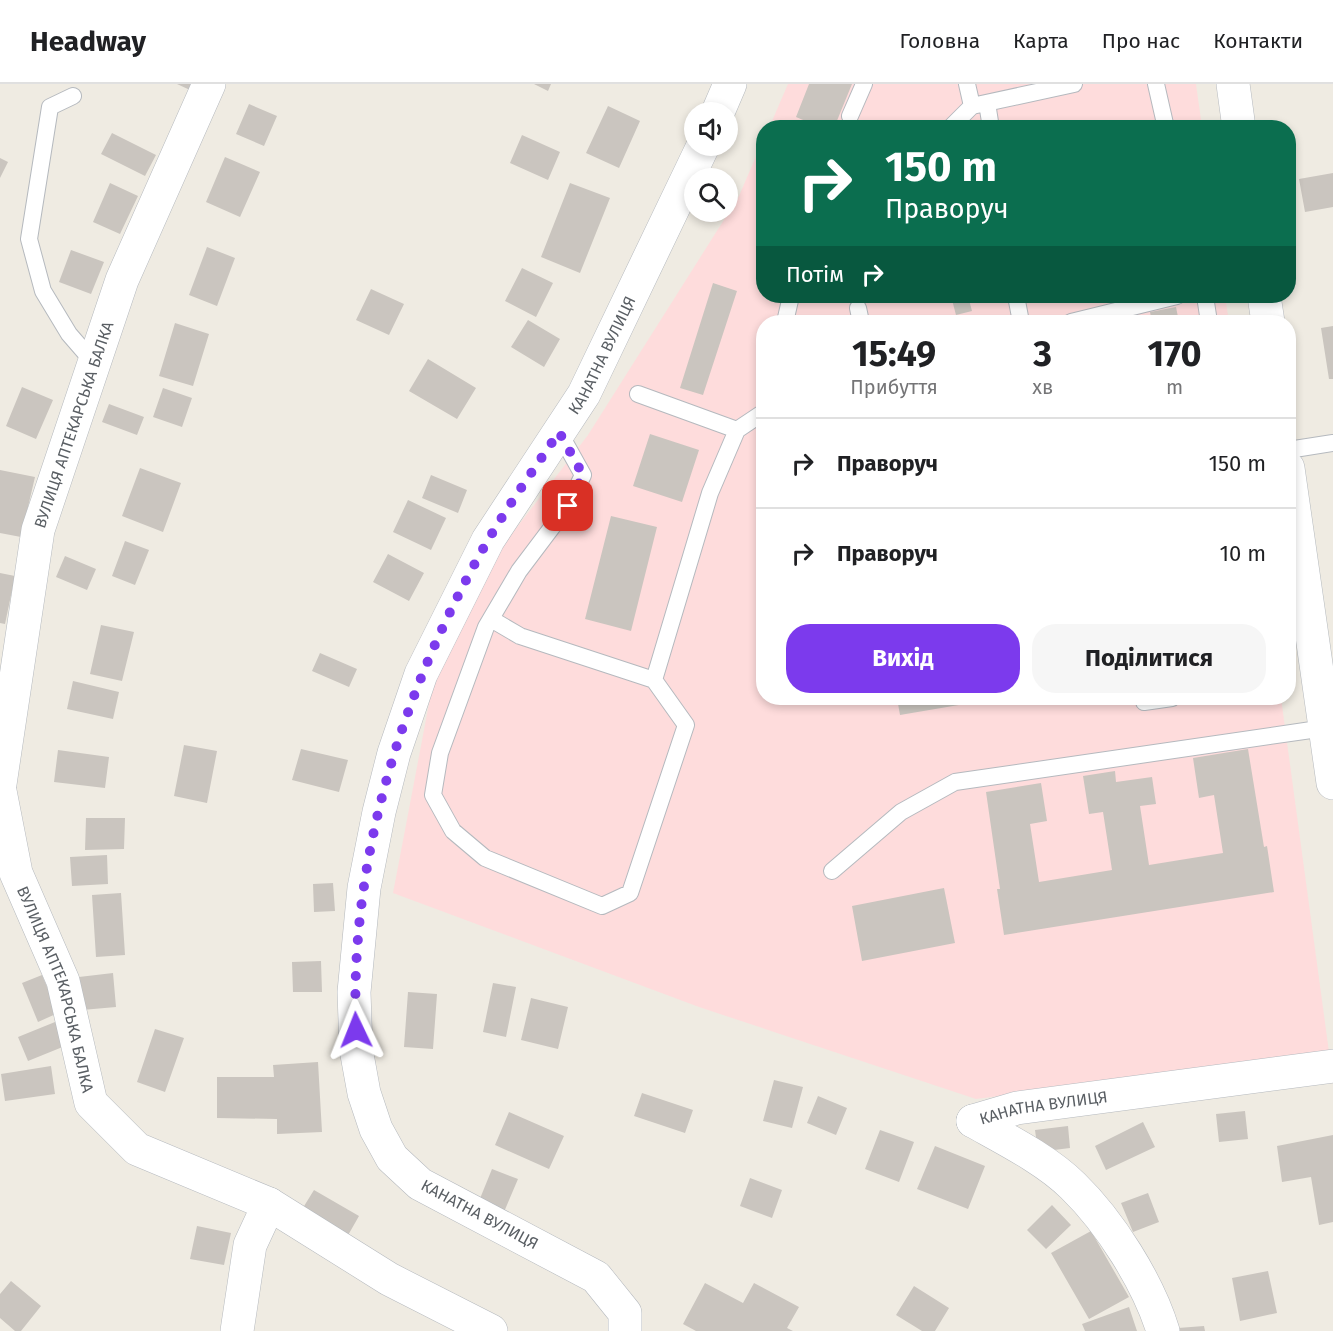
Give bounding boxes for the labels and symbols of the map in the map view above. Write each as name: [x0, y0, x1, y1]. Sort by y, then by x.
street label: КАНАТНА ВУЛИЦЯ: [564, 293, 640, 418]
street label: ВУЛИЦЯ АПТЕКАРСЬКА БАЛКА: [30, 318, 118, 531]
pin: [542, 480, 593, 531]
street label: ВУЛИЦЯ АПТЕКАРСЬКА БАЛКА: [13, 883, 97, 1095]
position arrow: [324, 998, 388, 1062]
street label: КАНАТНА ВУЛИЦЯ: [977, 1087, 1109, 1129]
street label: КАНАТНА ВУЛИЦЯ: [418, 1176, 542, 1253]

